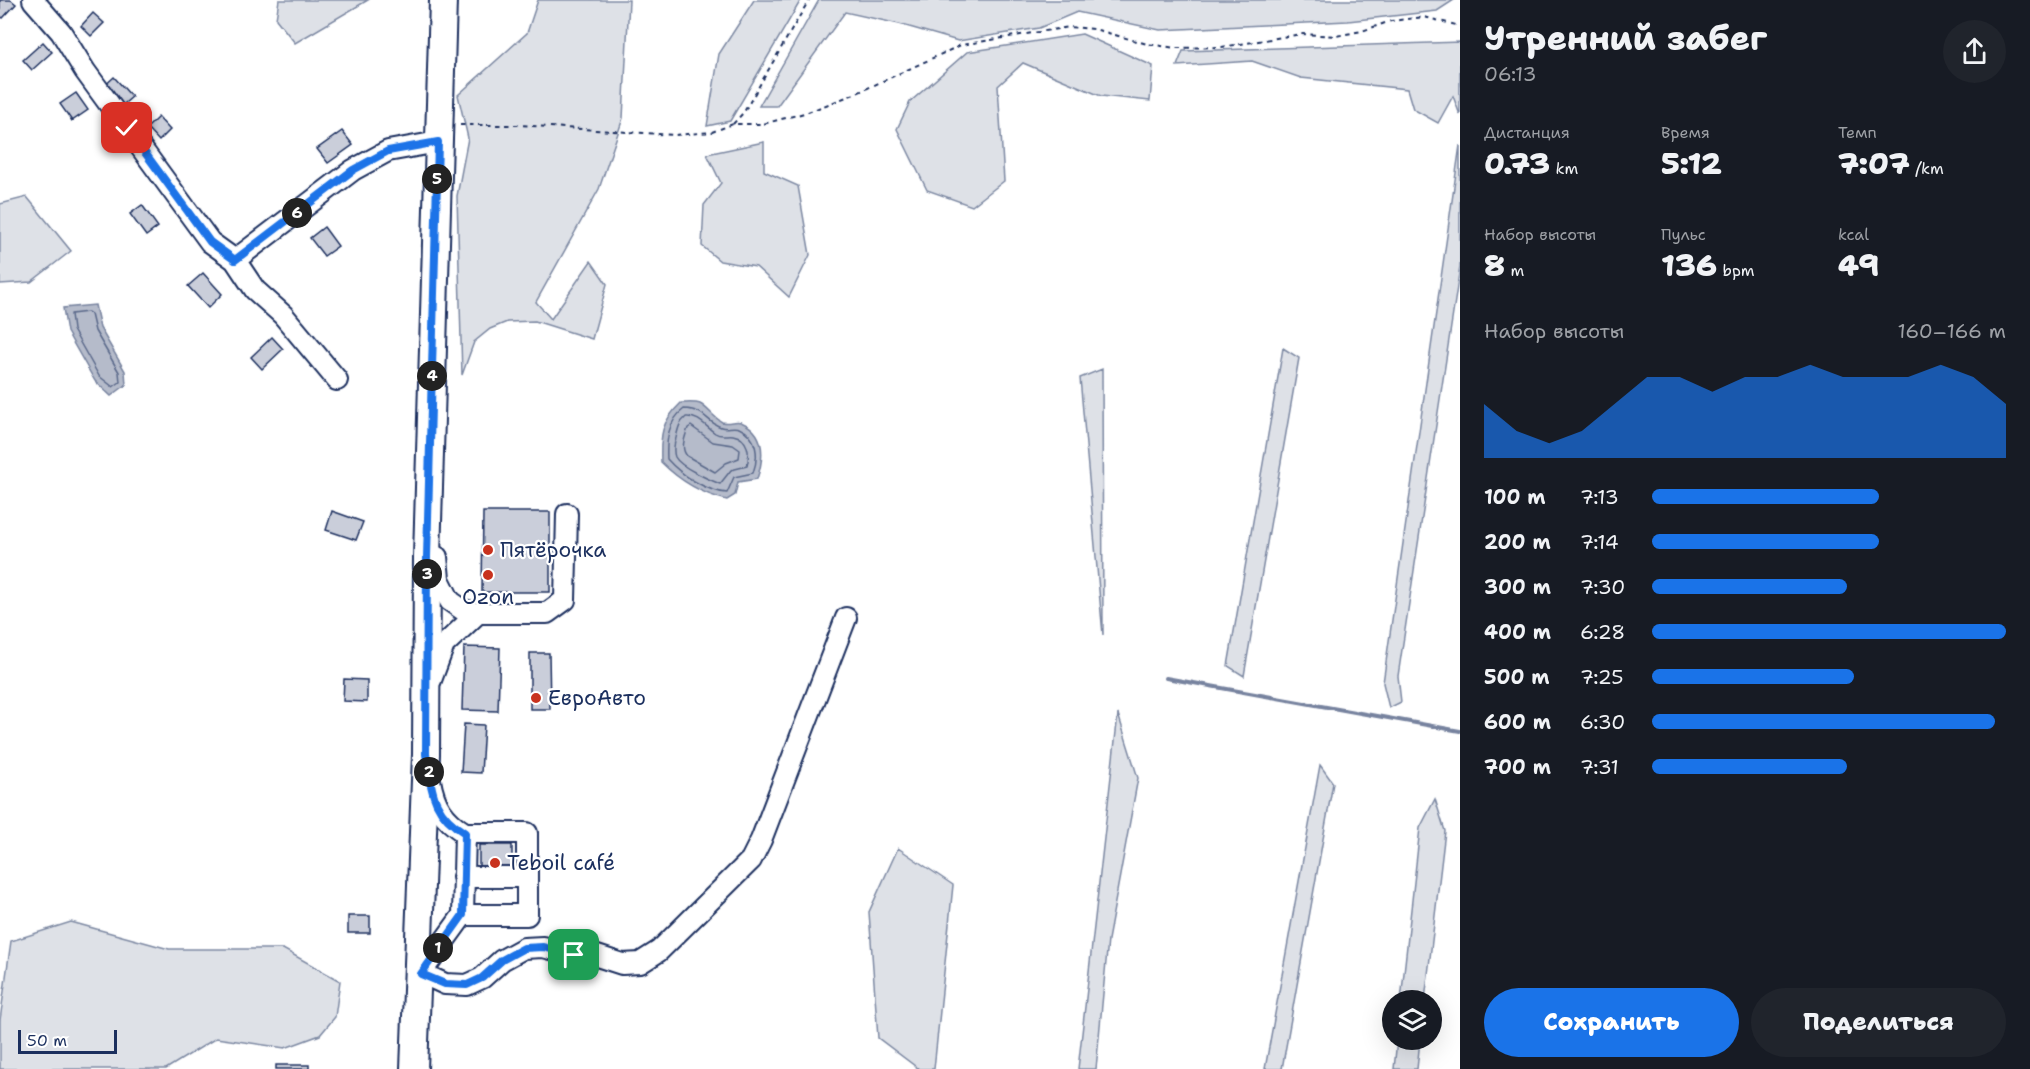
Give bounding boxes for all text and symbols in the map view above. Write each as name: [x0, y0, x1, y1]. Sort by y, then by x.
text: Утренний забег: [1484, 16, 1767, 61]
button: share: [1943, 20, 2006, 83]
text: 06:13: [1484, 61, 1536, 87]
pin: [101, 102, 152, 153]
icon: check: [110, 111, 143, 144]
text: Дистанция: [1484, 122, 1570, 143]
text: Время: [1661, 122, 1710, 143]
text: Темп: [1838, 122, 1877, 143]
text: 0.73: [1484, 143, 1550, 184]
text: 5:12: [1661, 143, 1722, 184]
text: 7:07: [1838, 143, 1910, 184]
text: km: [1550, 158, 1578, 179]
text: /km: [1910, 158, 1944, 179]
pin: 5: [422, 164, 452, 194]
text: 5: [432, 168, 442, 189]
pin: 6: [282, 198, 312, 228]
text: 6: [291, 202, 303, 223]
text: Набор высоты: [1484, 224, 1596, 245]
text: Пульс: [1661, 224, 1706, 245]
text: kcal: [1838, 224, 1869, 245]
text: 8: [1484, 245, 1505, 286]
text: 136: [1661, 245, 1717, 286]
text: 49: [1838, 245, 1879, 286]
text: m: [1505, 260, 1524, 281]
text: bpm: [1717, 260, 1755, 281]
text: Набор высоты: [1484, 318, 1624, 344]
text: 160–166 m: [1898, 318, 2006, 344]
pin: 4: [417, 361, 447, 391]
text: 4: [426, 365, 438, 386]
text: 100 m: [1484, 484, 1546, 510]
text: 7:13: [1580, 484, 1619, 510]
text: 200 m: [1484, 529, 1551, 555]
text: 7:14: [1580, 529, 1619, 555]
place label: Пятёрочка: [500, 536, 606, 564]
marker: Пятёрочка: [481, 543, 495, 557]
pin: 3: [412, 559, 442, 589]
text: 3: [421, 563, 433, 584]
marker: Ozon: [481, 568, 495, 582]
text: 300 m: [1484, 574, 1551, 600]
text: 7:30: [1580, 574, 1625, 600]
place label: Ozon: [462, 583, 514, 611]
text: 400 m: [1484, 619, 1551, 645]
text: 6:28: [1580, 619, 1625, 645]
text: 500 m: [1484, 664, 1550, 690]
text: 7:25: [1580, 664, 1624, 690]
place label: ЕвроАвто: [548, 684, 646, 712]
marker: ЕвроАвто: [529, 691, 543, 705]
text: 600 m: [1484, 709, 1551, 735]
text: 6:30: [1580, 709, 1625, 735]
text: 700 m: [1484, 754, 1551, 780]
text: 7:31: [1580, 754, 1619, 780]
pin: 2: [414, 757, 444, 787]
text: 2: [423, 761, 435, 782]
place label: Teboil café: [507, 849, 615, 877]
marker: Teboil café: [488, 856, 502, 870]
pin: [548, 929, 599, 980]
pin: 1: [423, 933, 453, 963]
text: 1: [434, 937, 442, 958]
icon: arrive: [557, 938, 590, 971]
button: Сохранить: [1484, 988, 1739, 1057]
button: Поделиться: [1751, 988, 2006, 1057]
map controls: [1382, 990, 1442, 1050]
button: layers: [1382, 990, 1442, 1050]
scale bar: [18, 1027, 117, 1054]
text: 50 m: [27, 1030, 67, 1051]

